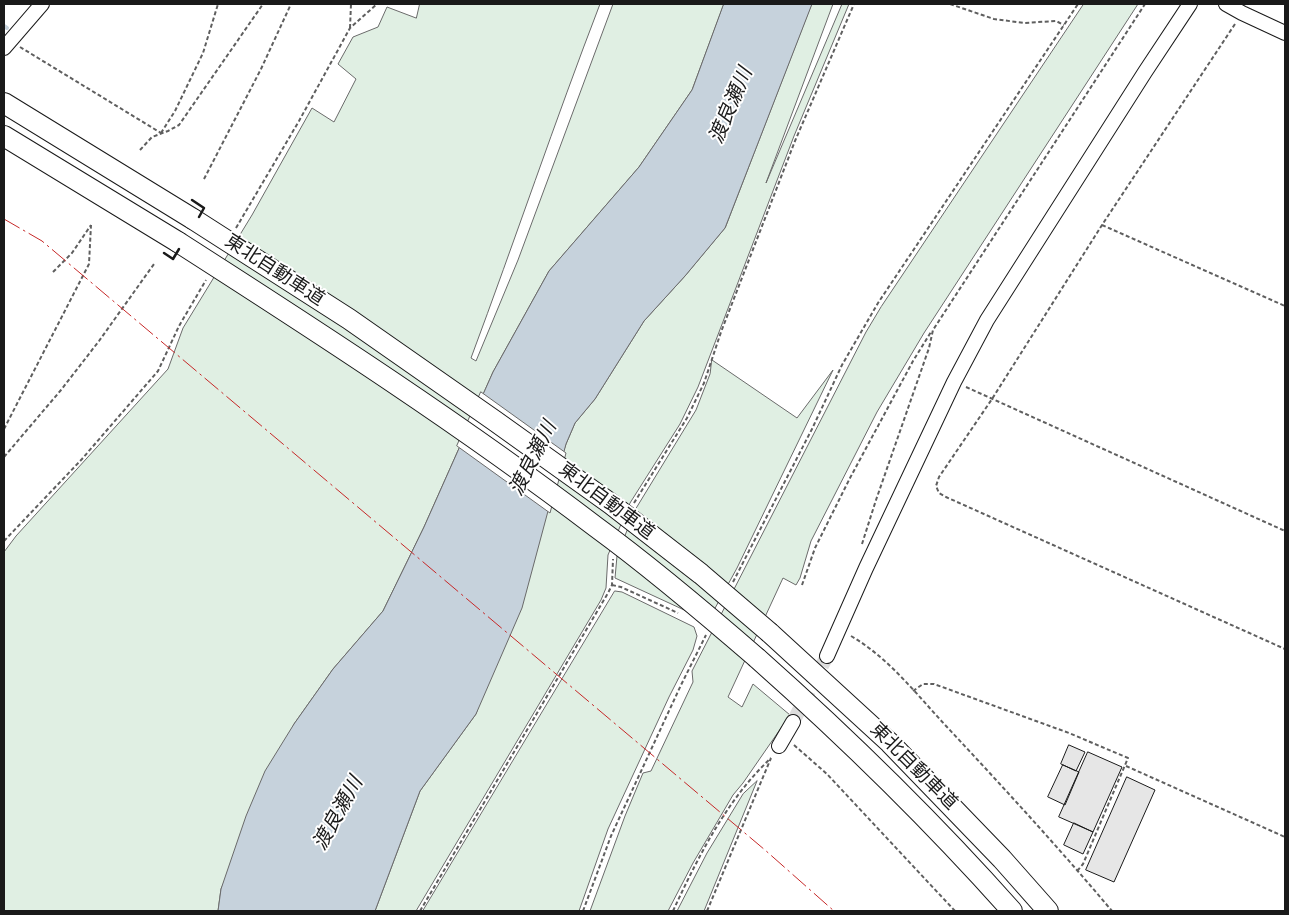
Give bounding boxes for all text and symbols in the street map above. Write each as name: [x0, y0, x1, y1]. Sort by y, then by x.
water label: 渡良瀬川: [705, 64, 759, 148]
street label: 東北自動車道: [220, 230, 328, 312]
water label: 渡良瀬川: [505, 418, 563, 500]
street label: 東北自動車道: [554, 459, 658, 545]
street label: 東北自動車道: [865, 719, 961, 815]
water label: 渡良瀬川: [309, 773, 369, 855]

